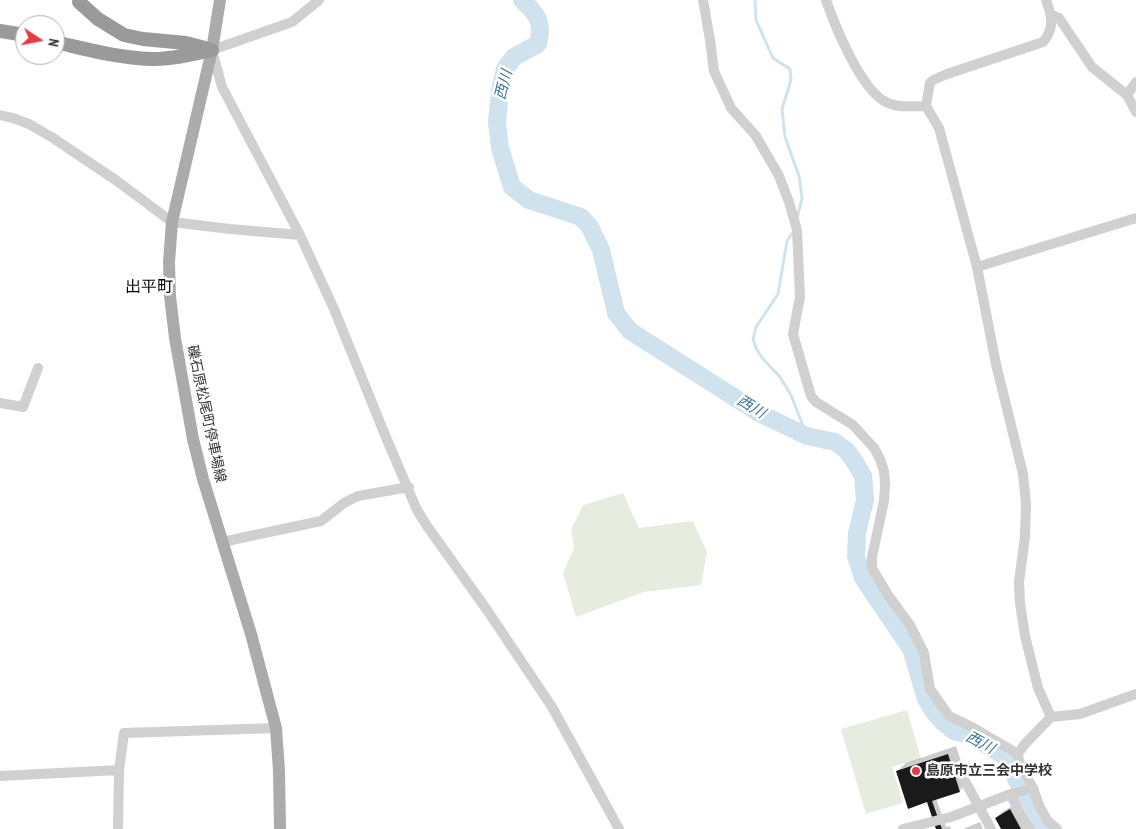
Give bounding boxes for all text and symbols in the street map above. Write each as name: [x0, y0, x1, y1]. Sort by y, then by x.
north arrow: [15, 15, 65, 65]
text: N: [44, 37, 63, 48]
water label: 西川: [492, 68, 516, 102]
district label: 出平町: [125, 277, 173, 297]
street label: 礫石原松尾町停車場線: [183, 344, 229, 484]
water label: 西川: [734, 392, 768, 422]
water label: 西川: [963, 728, 997, 758]
place label: 島原市立三会中学校: [926, 763, 1052, 779]
marker: 島原市立三会中学校: [910, 765, 922, 777]

